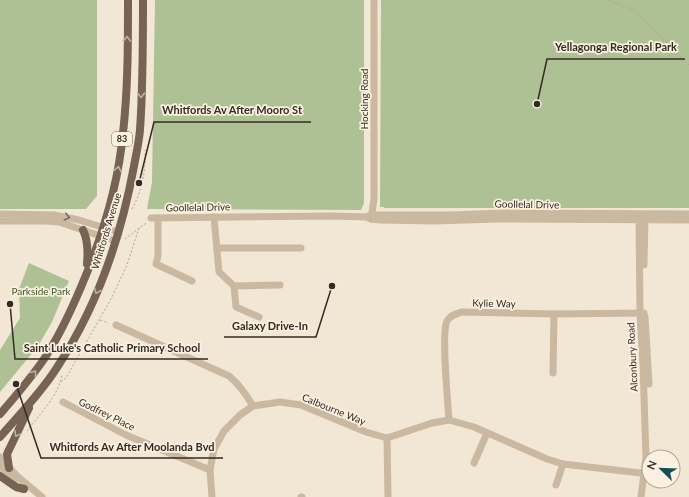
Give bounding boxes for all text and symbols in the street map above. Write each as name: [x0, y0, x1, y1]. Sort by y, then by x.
one-way arrow: [123, 36, 132, 42]
callout: Yellagonga Regional Park: [547, 36, 685, 59]
text: Yellagonga Regional Park: [554, 40, 677, 53]
street label: Hocking Road: [358, 69, 370, 129]
one-way arrow: [137, 92, 145, 98]
callout: Whitfords Av After Mooro St: [154, 99, 311, 122]
text: Whitfords Av After Mooro St: [162, 103, 303, 116]
road number: 83: [112, 132, 132, 146]
one-way arrow: [113, 166, 121, 172]
street label: Whitfords Avenue: [89, 191, 123, 271]
street label: Goollelal Drive: [495, 197, 559, 211]
street label: Goollelal Drive: [166, 200, 230, 214]
one-way arrow: [64, 213, 70, 221]
park label: Parkside Park: [11, 285, 72, 297]
one-way arrow: [94, 286, 102, 294]
street label: Kylie Way: [472, 297, 517, 309]
callout: Galaxy Drive-In: [224, 314, 316, 337]
text: Galaxy Drive-In: [232, 319, 308, 332]
street label: Alconbury Road: [624, 322, 640, 392]
callout: Saint Luke's Catholic Primary School: [15, 336, 208, 359]
text: Saint Luke's Catholic Primary School: [24, 341, 200, 354]
one-way arrow: [29, 370, 36, 377]
street label: Calbourne Way: [300, 391, 368, 428]
street label: Godfrey Place: [77, 395, 137, 433]
one-way arrow: [14, 429, 22, 437]
callout: Whitfords Av After Moolanda Bvd: [41, 435, 223, 458]
text: Whitfords Av After Moolanda Bvd: [49, 440, 215, 453]
north arrow: [641, 449, 681, 489]
text: N: [644, 458, 659, 471]

